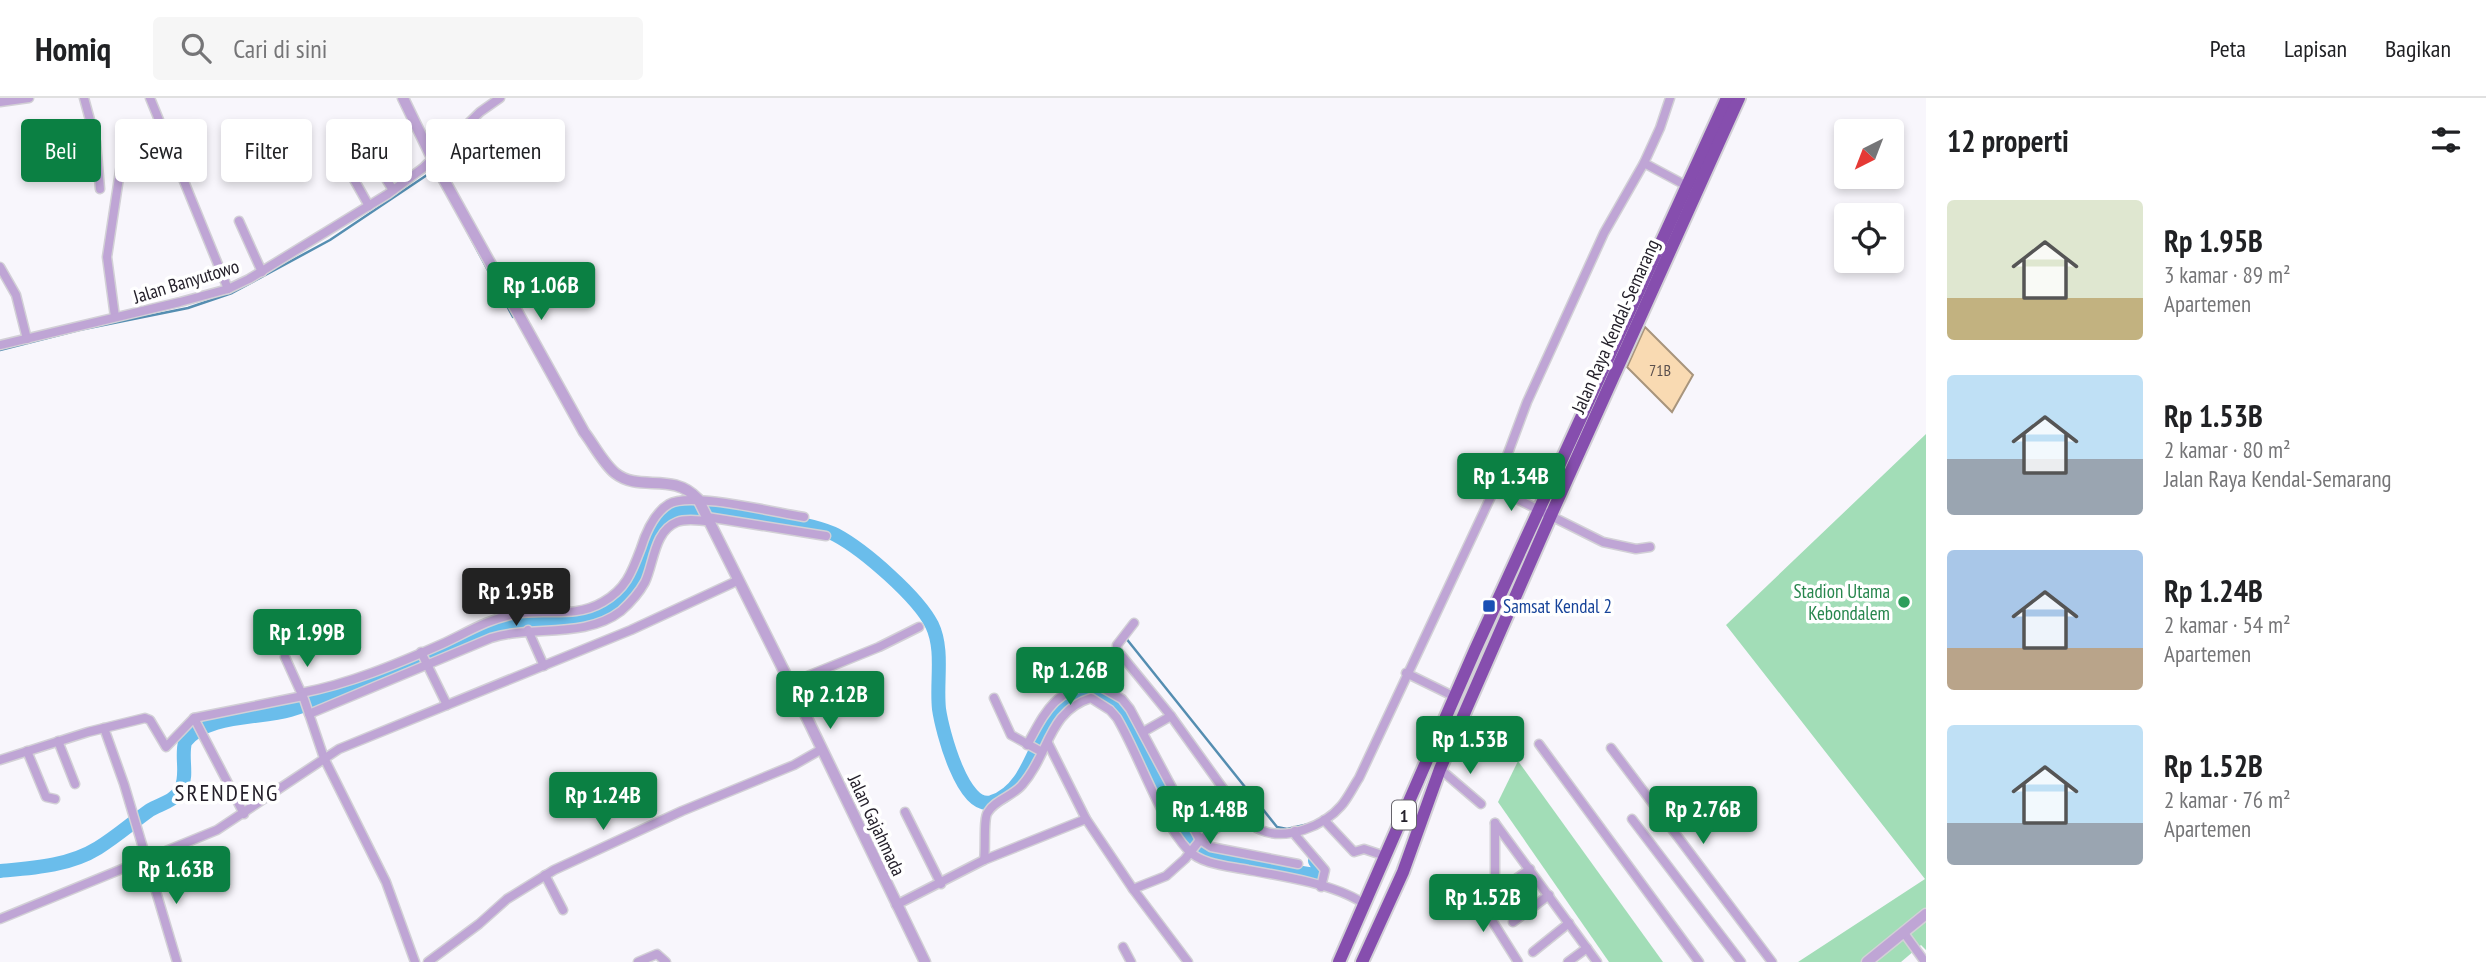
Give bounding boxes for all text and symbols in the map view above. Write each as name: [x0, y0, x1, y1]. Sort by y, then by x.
search box: [153, 17, 643, 80]
text: Homiq: [35, 27, 111, 70]
icon: search: [177, 29, 215, 67]
text: Cari di sini: [233, 32, 327, 65]
text: Peta: [2210, 33, 2246, 64]
text: Lapisan: [2284, 33, 2347, 64]
text: Bagikan: [2385, 33, 2451, 64]
chip: Beli: [21, 119, 101, 182]
chip: Sewa: [115, 119, 207, 182]
chip: Filter: [221, 119, 312, 182]
chip: Baru: [326, 119, 412, 182]
chip: Apartemen: [426, 119, 565, 182]
north arrow: [1834, 119, 1904, 189]
map controls: [1834, 119, 1904, 273]
text: 12 properti: [1947, 121, 2069, 160]
icon: filters: [2427, 121, 2465, 159]
button: locate: [1834, 203, 1904, 273]
text: Rp 1.95B: [2164, 221, 2263, 260]
icon: home: [2003, 228, 2087, 312]
street label: Jalan Raya Kendal-Semarang: [1565, 235, 1664, 418]
street label: Jalan Banyutowo: [129, 254, 242, 309]
text: 3 kamar · 89 m²: [2164, 260, 2291, 289]
pin: Rp 1.06B: [469, 262, 613, 322]
text: Rp 1.06B: [503, 270, 579, 299]
text: Apartemen: [2164, 289, 2251, 318]
house number: 71B: [1649, 360, 1671, 380]
text: Rp 1.53B: [2164, 396, 2263, 435]
icon: home: [2003, 403, 2087, 487]
text: 2 kamar · 80 m²: [2164, 435, 2291, 464]
pin: Rp 1.34B: [1439, 454, 1583, 513]
text: Rp 1.34B: [1473, 461, 1549, 490]
text: Jalan Raya Kendal-Semarang: [2164, 464, 2392, 493]
pin: Rp 1.95B: [444, 568, 588, 628]
text: Rp 1.24B: [2164, 571, 2263, 610]
text: Rp 1.95B: [478, 576, 554, 605]
icon: home: [2003, 578, 2087, 662]
place label: Stadion Utama Kebondalem: [1793, 579, 1890, 625]
place label: Samsat Kendal 2: [1503, 594, 1612, 618]
marker: Stadion Utama Kebondalem: [1896, 594, 1912, 610]
marker: Samsat Kendal 2: [1481, 598, 1497, 614]
pin: Rp 1.99B: [235, 610, 379, 669]
text: 2 kamar · 54 m²: [2164, 610, 2291, 639]
text: Rp 1.99B: [269, 617, 345, 646]
text: Apartemen: [2164, 639, 2251, 668]
pin: Rp 1.26B: [998, 648, 1142, 707]
text: Rp 1.26B: [1032, 655, 1108, 684]
pin: Rp 2.12B: [758, 672, 902, 731]
text: Rp 2.12B: [792, 679, 868, 708]
pin: Rp 1.53B: [1398, 716, 1542, 776]
text: Rp 1.53B: [1432, 724, 1508, 753]
text: Rp 1.52B: [2164, 746, 2263, 785]
icon: home: [2003, 753, 2087, 837]
street label: Jalan Gajahmada: [843, 769, 911, 880]
pin: Rp 1.24B: [531, 772, 675, 832]
district label: SRENDENG: [175, 778, 279, 807]
text: Rp 1.24B: [565, 780, 641, 809]
text: 2 kamar · 76 m²: [2164, 785, 2291, 814]
pin: Rp 1.48B: [1138, 786, 1282, 846]
pin: Rp 2.76B: [1631, 786, 1775, 846]
text: Rp 1.48B: [1172, 794, 1248, 823]
text: Rp 2.76B: [1665, 794, 1741, 823]
road number: 1: [1392, 800, 1416, 830]
text: Apartemen: [2164, 814, 2251, 843]
pin: Rp 1.63B: [104, 846, 248, 906]
text: Rp 1.63B: [138, 854, 214, 883]
pin: Rp 1.52B: [1411, 874, 1555, 934]
text: Rp 1.52B: [1445, 882, 1521, 911]

